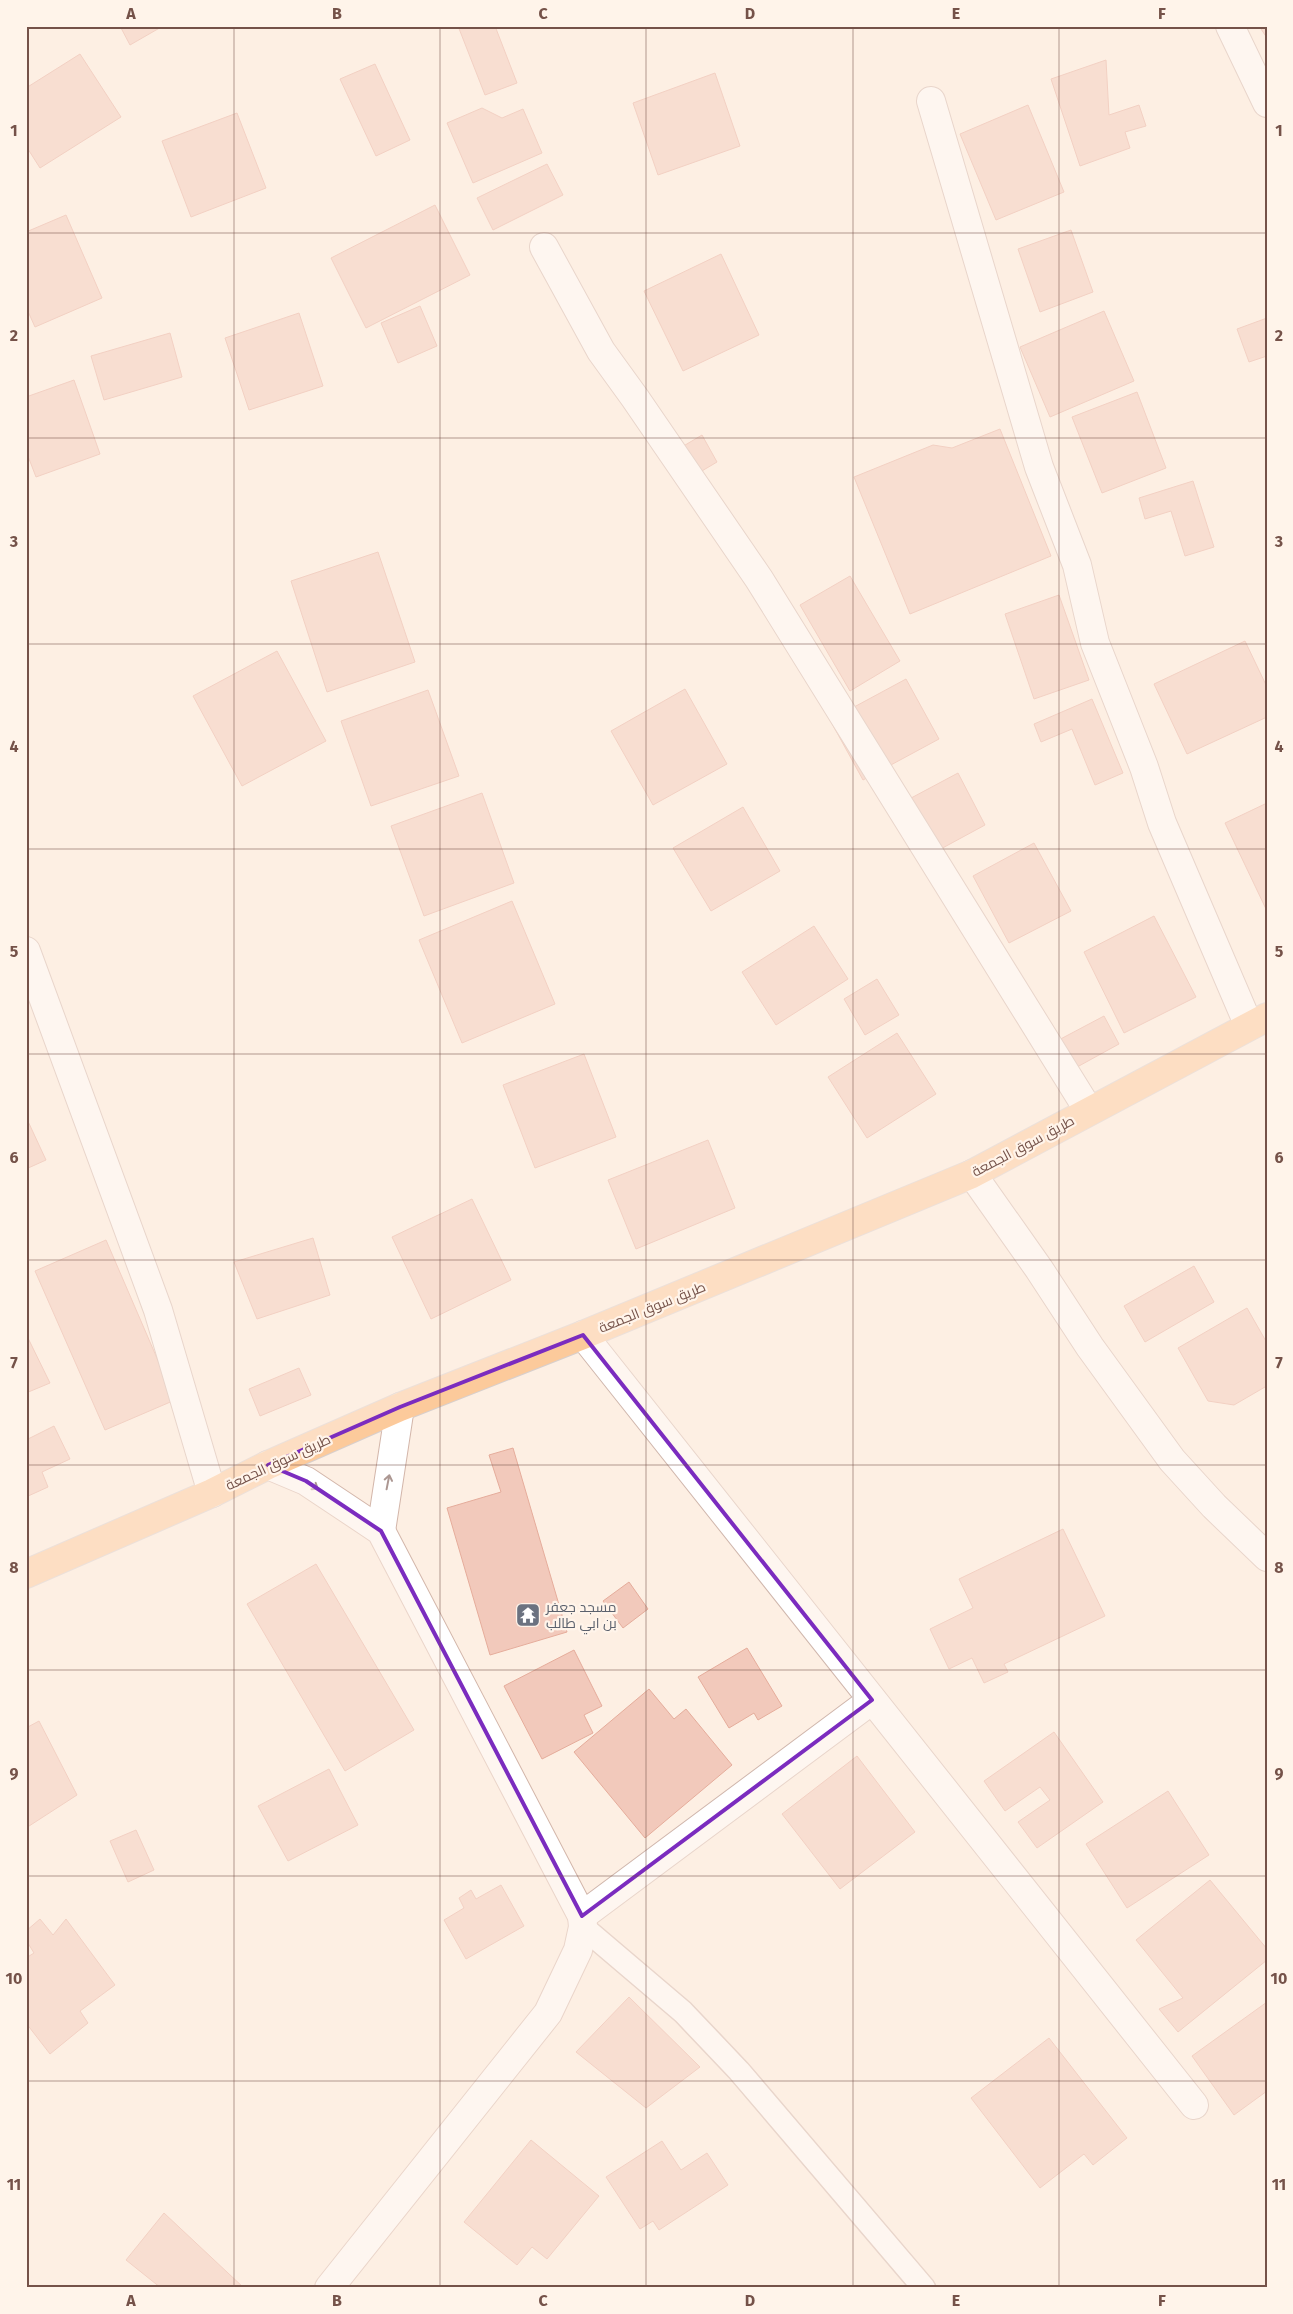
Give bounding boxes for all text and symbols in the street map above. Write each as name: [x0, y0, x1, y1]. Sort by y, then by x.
text: A: [125, 4, 136, 23]
text: B: [332, 4, 342, 23]
text: C: [538, 4, 548, 23]
text: D: [745, 4, 755, 23]
text: E: [952, 4, 960, 23]
text: F: [1158, 4, 1166, 23]
text: 1: [10, 121, 18, 140]
text: 1: [1275, 121, 1283, 140]
text: 2: [10, 326, 18, 345]
text: 2: [1275, 326, 1283, 345]
text: 3: [9, 532, 18, 551]
text: 3: [1274, 532, 1283, 551]
text: 4: [9, 737, 19, 756]
text: 4: [1274, 737, 1284, 756]
text: 5: [10, 942, 19, 961]
text: 5: [1275, 942, 1284, 961]
street label: طريق سوق الجمعة: [969, 1112, 1077, 1181]
text: 6: [9, 1148, 19, 1167]
text: 6: [1274, 1148, 1284, 1167]
street label: طريق سوق الجمعة: [596, 1278, 708, 1337]
text: 7: [10, 1353, 18, 1372]
text: 7: [1275, 1353, 1283, 1372]
street label: طريق سوق الجمعة: [223, 1431, 333, 1494]
one-way arrow: [383, 1475, 393, 1491]
one-way arrow: [305, 1480, 319, 1490]
text: 8: [9, 1558, 19, 1577]
text: 8: [1274, 1558, 1284, 1577]
place label: مسجد جعفر بن ابي طالب: [545, 1599, 617, 1635]
temple icon: مسجد جعفر بن ابي طالب: [515, 1602, 541, 1628]
text: 9: [10, 1764, 19, 1783]
text: 9: [1275, 1764, 1284, 1783]
text: 10: [6, 1969, 22, 1988]
text: 10: [1271, 1969, 1287, 1988]
text: 11: [7, 2175, 21, 2194]
text: 11: [1272, 2175, 1286, 2194]
text: A: [125, 2291, 136, 2310]
text: B: [332, 2291, 342, 2310]
text: C: [538, 2291, 548, 2310]
text: D: [745, 2291, 755, 2310]
text: E: [952, 2291, 960, 2310]
text: F: [1158, 2291, 1166, 2310]

